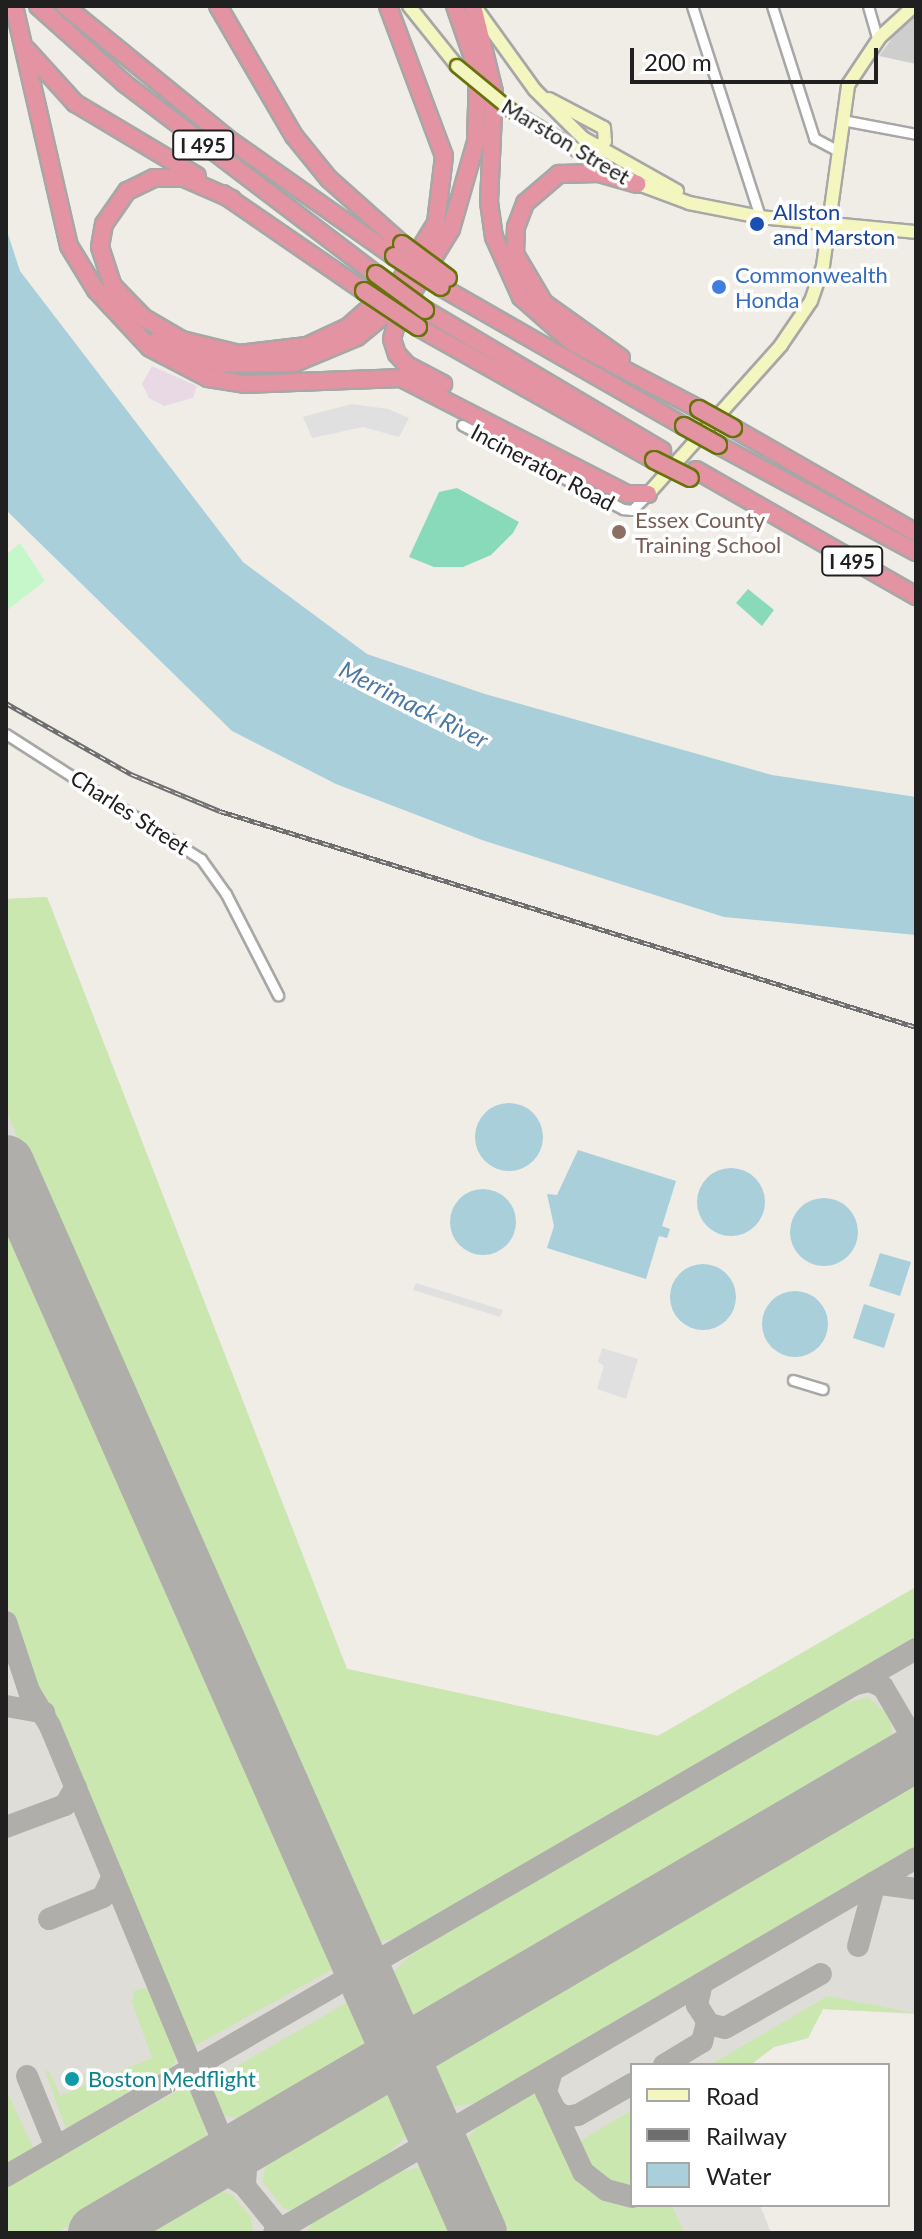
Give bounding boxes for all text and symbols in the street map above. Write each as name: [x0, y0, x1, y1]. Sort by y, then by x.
scale bar: [634, 32, 882, 82]
text: 200 m: [644, 47, 712, 76]
street label: Marston Street: [497, 92, 635, 190]
road number: I 495: [171, 129, 235, 161]
place label: Allston and Marston: [773, 198, 895, 250]
marker: Allston and Marston: [748, 215, 766, 233]
place label: Commonwealth Honda: [735, 261, 888, 312]
marker: Commonwealth Honda: [710, 278, 728, 296]
street label: Incinerator Road: [466, 418, 620, 516]
place label: Essex County Training School: [635, 506, 781, 558]
marker: Essex County Training School: [610, 523, 628, 541]
road number: I 495: [820, 545, 884, 577]
water label: Merrimack River: [335, 654, 493, 754]
street label: Charles Street: [66, 764, 194, 860]
legend: [630, 2063, 890, 2207]
place label: Boston Medflight: [88, 2066, 256, 2092]
marker: Boston Medflight: [63, 2070, 81, 2088]
text: Road: [706, 2081, 759, 2110]
text: Railway: [706, 2121, 787, 2150]
text: Water: [706, 2161, 771, 2190]

